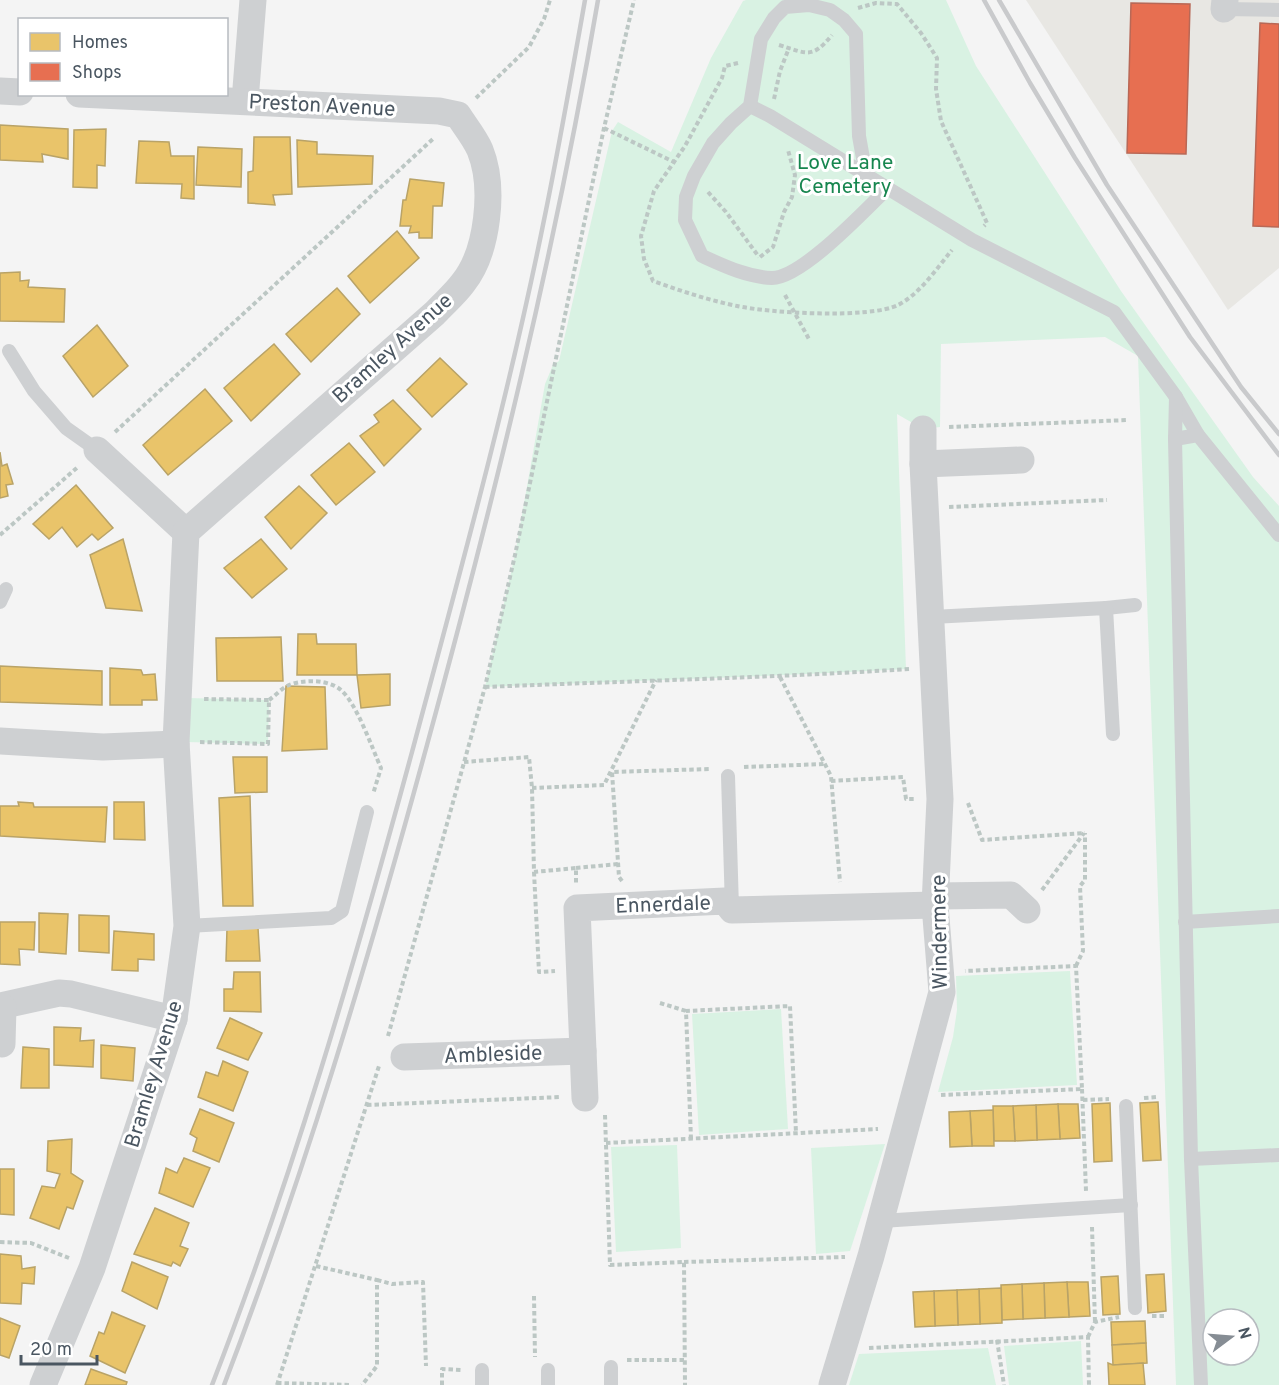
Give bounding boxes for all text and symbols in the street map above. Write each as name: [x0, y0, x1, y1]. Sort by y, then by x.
legend: [18, 18, 228, 96]
text: Homes: [72, 32, 128, 55]
text: Shops: [72, 62, 122, 85]
street label: Preston Avenue: [248, 89, 396, 124]
park label: Love Lane Cemetery: [797, 150, 893, 201]
street label: Bramley Avenue: [327, 288, 459, 410]
street label: Windermere: [926, 874, 955, 990]
street label: Ennerdale: [615, 890, 711, 921]
street label: Bramley Avenue: [119, 998, 190, 1151]
street label: Ambleside: [443, 1040, 543, 1071]
north arrow: [1201, 1307, 1261, 1367]
text: N: [1232, 1325, 1255, 1342]
scale bar: [21, 1328, 98, 1366]
text: 20 m: [30, 1339, 72, 1362]

